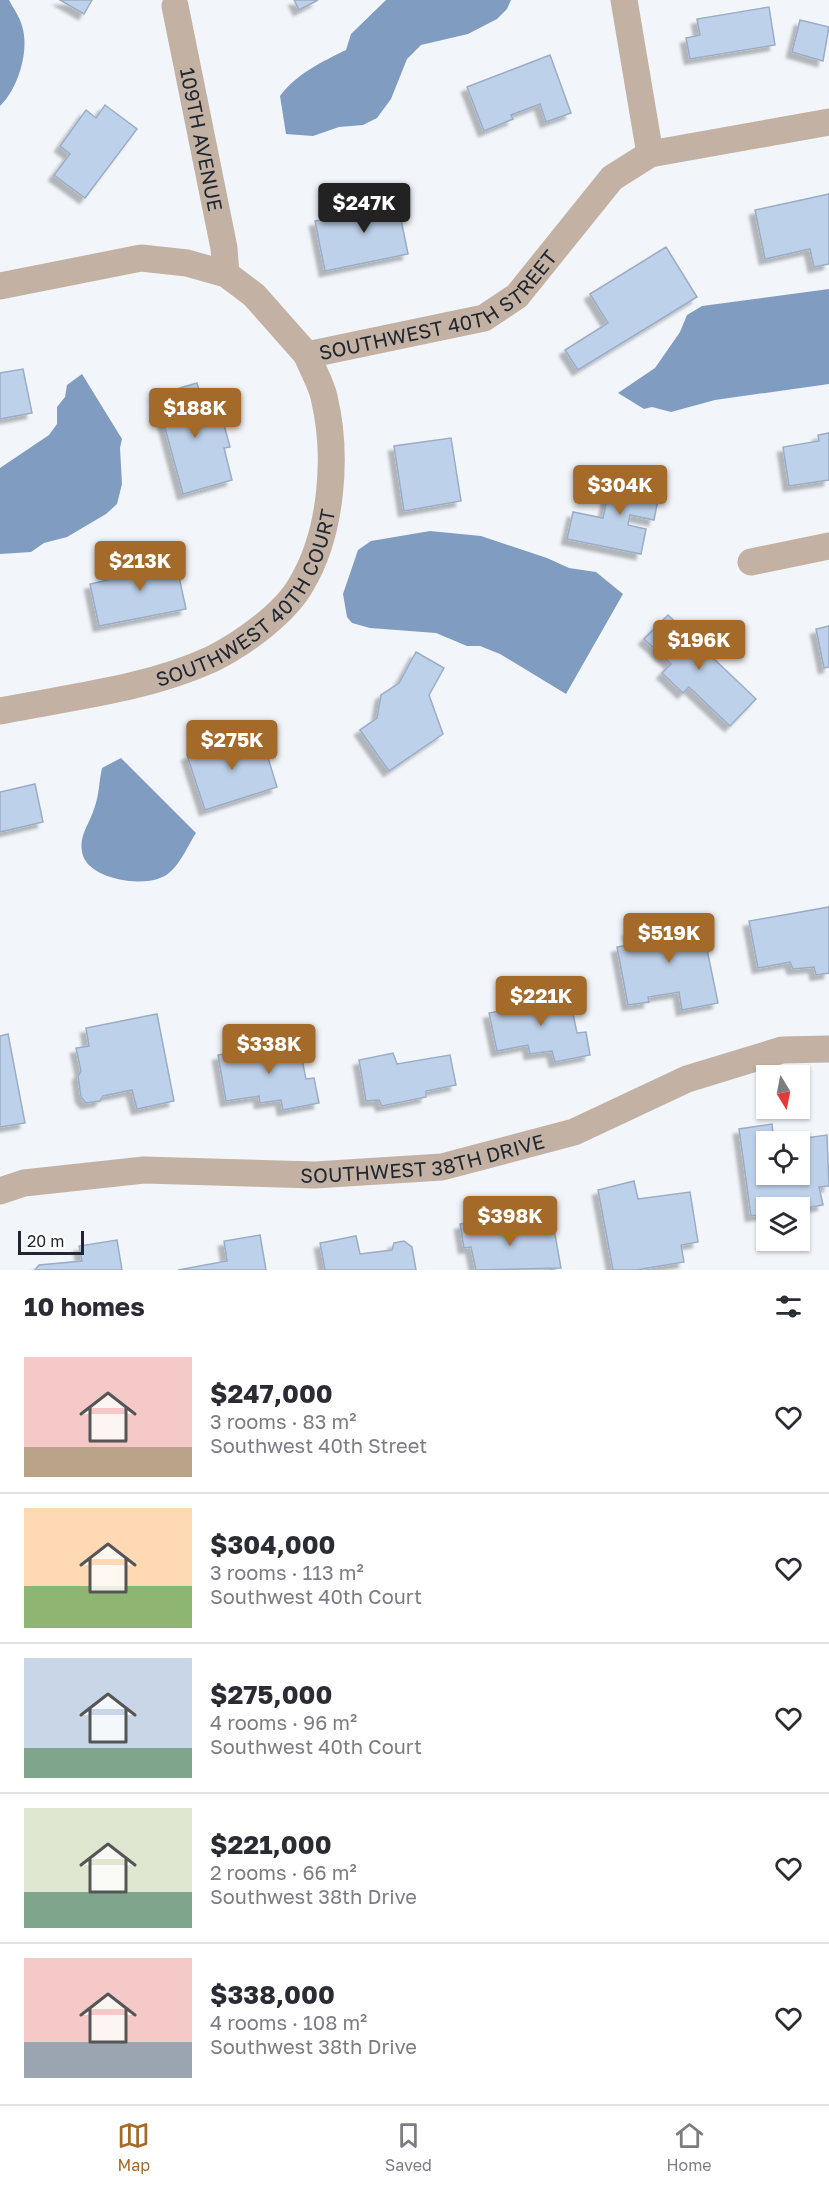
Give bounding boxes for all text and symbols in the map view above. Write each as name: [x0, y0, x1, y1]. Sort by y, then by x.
street label: 109TH AVENUE: [176, 65, 228, 213]
pin: $247K: [322, 183, 406, 234]
text: $247K: [332, 190, 396, 214]
street label: SOUTHWEST 40TH STREET: [317, 245, 561, 364]
pin: $188K: [153, 388, 237, 439]
text: $188K: [163, 395, 227, 419]
pin: $304K: [578, 465, 662, 516]
text: $304K: [587, 472, 653, 496]
street label: SOUTHWEST 40TH COURT: [153, 507, 339, 691]
pin: $213K: [98, 541, 182, 592]
text: $213K: [109, 548, 171, 572]
pin: $196K: [657, 620, 741, 671]
text: $196K: [667, 627, 731, 651]
pin: $275K: [190, 720, 274, 771]
text: $275K: [200, 727, 264, 751]
pin: $519K: [627, 913, 711, 964]
text: $519K: [637, 920, 701, 944]
pin: $221K: [499, 976, 583, 1027]
text: $221K: [510, 983, 572, 1007]
pin: $338K: [227, 1024, 311, 1075]
text: $338K: [236, 1031, 302, 1055]
north arrow: [756, 1065, 810, 1119]
map controls: [756, 1065, 810, 1251]
street label: SOUTHWEST 38TH DRIVE: [300, 1128, 547, 1187]
button: locate: [756, 1131, 810, 1185]
pin: $398K: [468, 1196, 552, 1247]
button: layers: [756, 1197, 810, 1251]
text: $398K: [477, 1203, 543, 1227]
scale bar: [18, 1228, 84, 1256]
text: 20 m: [27, 1231, 64, 1251]
icon: filters: [772, 1290, 805, 1323]
text: 10 homes: [24, 1291, 145, 1322]
text: $247,000: [210, 1378, 333, 1409]
icon: home: [72, 1381, 144, 1453]
icon: heart: [772, 1401, 805, 1434]
text: 3 rooms · 83 m²: [210, 1409, 356, 1433]
text: Southwest 40th Street: [210, 1433, 427, 1457]
text: $304,000: [210, 1529, 335, 1560]
icon: home: [72, 1532, 144, 1604]
icon: heart: [772, 1552, 805, 1585]
text: 3 rooms · 113 m²: [210, 1560, 364, 1584]
text: Southwest 40th Court: [210, 1584, 422, 1608]
text: $275,000: [210, 1679, 332, 1710]
icon: home: [72, 1682, 144, 1754]
icon: heart: [772, 1702, 805, 1735]
text: 4 rooms · 96 m²: [210, 1710, 357, 1734]
text: Southwest 40th Court: [210, 1734, 422, 1758]
text: $221,000: [210, 1829, 332, 1860]
icon: home: [72, 1832, 144, 1904]
icon: heart: [772, 1852, 805, 1885]
text: 2 rooms · 66 m²: [210, 1860, 357, 1884]
text: Southwest 38th Drive: [210, 1884, 417, 1908]
text: $338,000: [210, 1979, 335, 2010]
icon: home: [72, 1982, 144, 2054]
icon: heart: [772, 2002, 805, 2035]
text: 4 rooms · 108 m²: [210, 2010, 367, 2034]
text: Southwest 38th Drive: [210, 2034, 417, 2058]
tab: Map: [117, 2119, 150, 2175]
tab: Saved: [385, 2119, 432, 2175]
tab: Home: [666, 2119, 712, 2175]

